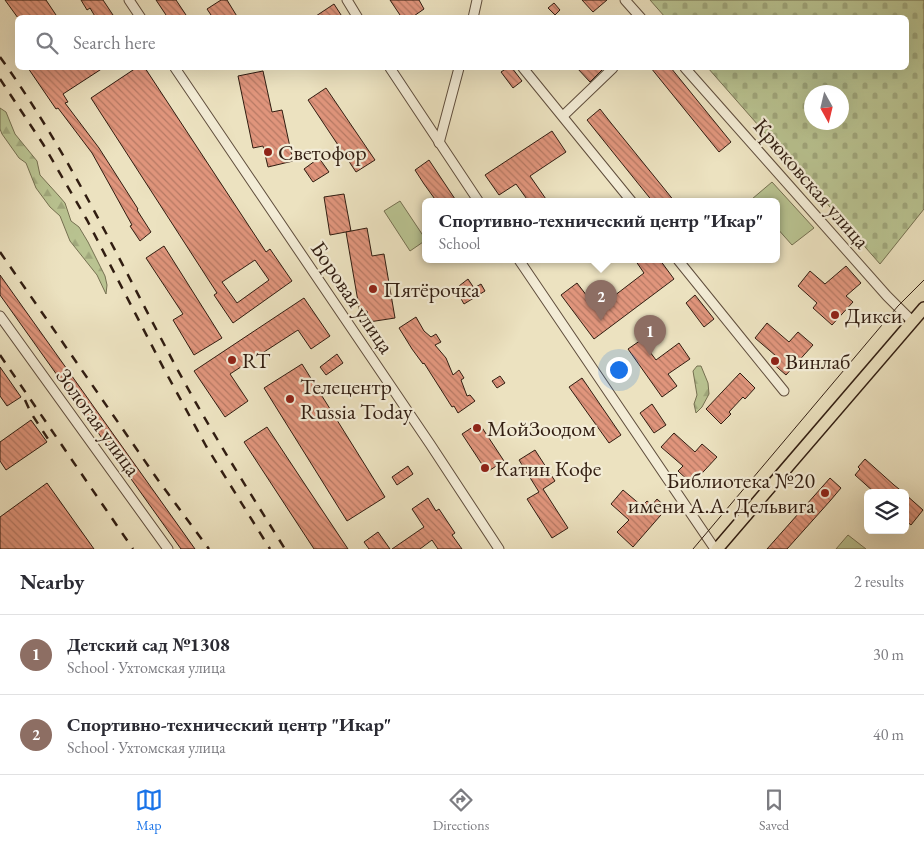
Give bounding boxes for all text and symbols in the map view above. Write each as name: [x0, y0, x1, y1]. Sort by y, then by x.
search box: [15, 15, 909, 70]
icon: search: [33, 29, 61, 57]
text: Search here: [73, 30, 155, 55]
north arrow: [804, 85, 849, 130]
street label: Крюковская улица: [747, 112, 876, 255]
place label: Светофор: [278, 138, 367, 167]
marker: Светофор: [262, 146, 274, 158]
popup: [422, 198, 780, 263]
text: Спортивно-технический центр "Икар": [439, 208, 763, 233]
text: School: [439, 233, 480, 254]
street label: Боровая улица: [304, 235, 401, 359]
place label: Пятёрочка: [383, 275, 480, 304]
pin: 2: [585, 280, 617, 321]
marker: Пятёрочка: [367, 283, 379, 295]
place label: Дикси: [845, 301, 903, 330]
marker: Дикси: [829, 309, 841, 321]
pin: 1: [634, 315, 666, 356]
place label: RT: [242, 346, 270, 375]
place label: Винлаб: [785, 347, 850, 376]
marker: RT: [226, 354, 238, 366]
marker: Винлаб: [769, 355, 781, 367]
your location: [606, 357, 632, 383]
street label: Золотая улица: [50, 363, 148, 482]
place label: Телецентр Russia Today: [300, 372, 413, 426]
marker: Телецентр Russia Today: [284, 393, 296, 405]
place label: МойЗоодом: [487, 414, 596, 443]
marker: МойЗоодом: [471, 422, 483, 434]
place label: Катин Кофе: [495, 454, 602, 483]
marker: Катин Кофе: [479, 462, 491, 474]
place label: Библиотека №20 имени А.А. Дельвига: [628, 466, 815, 520]
marker: Библиотека №20 имени А.А. Дельвига: [819, 487, 831, 499]
map controls: [864, 489, 909, 534]
button: layers: [864, 489, 909, 534]
text: Nearby: [20, 568, 84, 595]
text: 2 results: [854, 571, 904, 592]
text: Детский сад №1308: [67, 632, 230, 657]
text: 1: [32, 644, 40, 665]
text: 30 m: [873, 644, 904, 665]
text: School · Ухтомская улица: [67, 657, 226, 678]
text: Спортивно-технический центр "Икар": [67, 712, 391, 737]
text: 2: [32, 724, 40, 745]
text: 40 m: [873, 724, 904, 745]
text: School · Ухтомская улица: [67, 737, 226, 758]
tab: Map: [135, 786, 163, 834]
tab: Directions: [433, 786, 489, 834]
tab: Saved: [759, 786, 789, 834]

